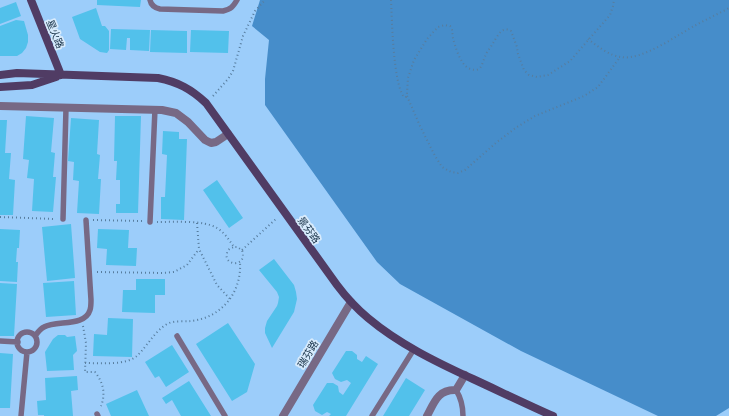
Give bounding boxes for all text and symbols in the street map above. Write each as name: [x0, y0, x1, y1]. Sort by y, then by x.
street label: 星火路: [44, 18, 66, 50]
street label: 景芬路: [296, 215, 322, 245]
street label: 瑞芬路: [296, 338, 320, 370]

